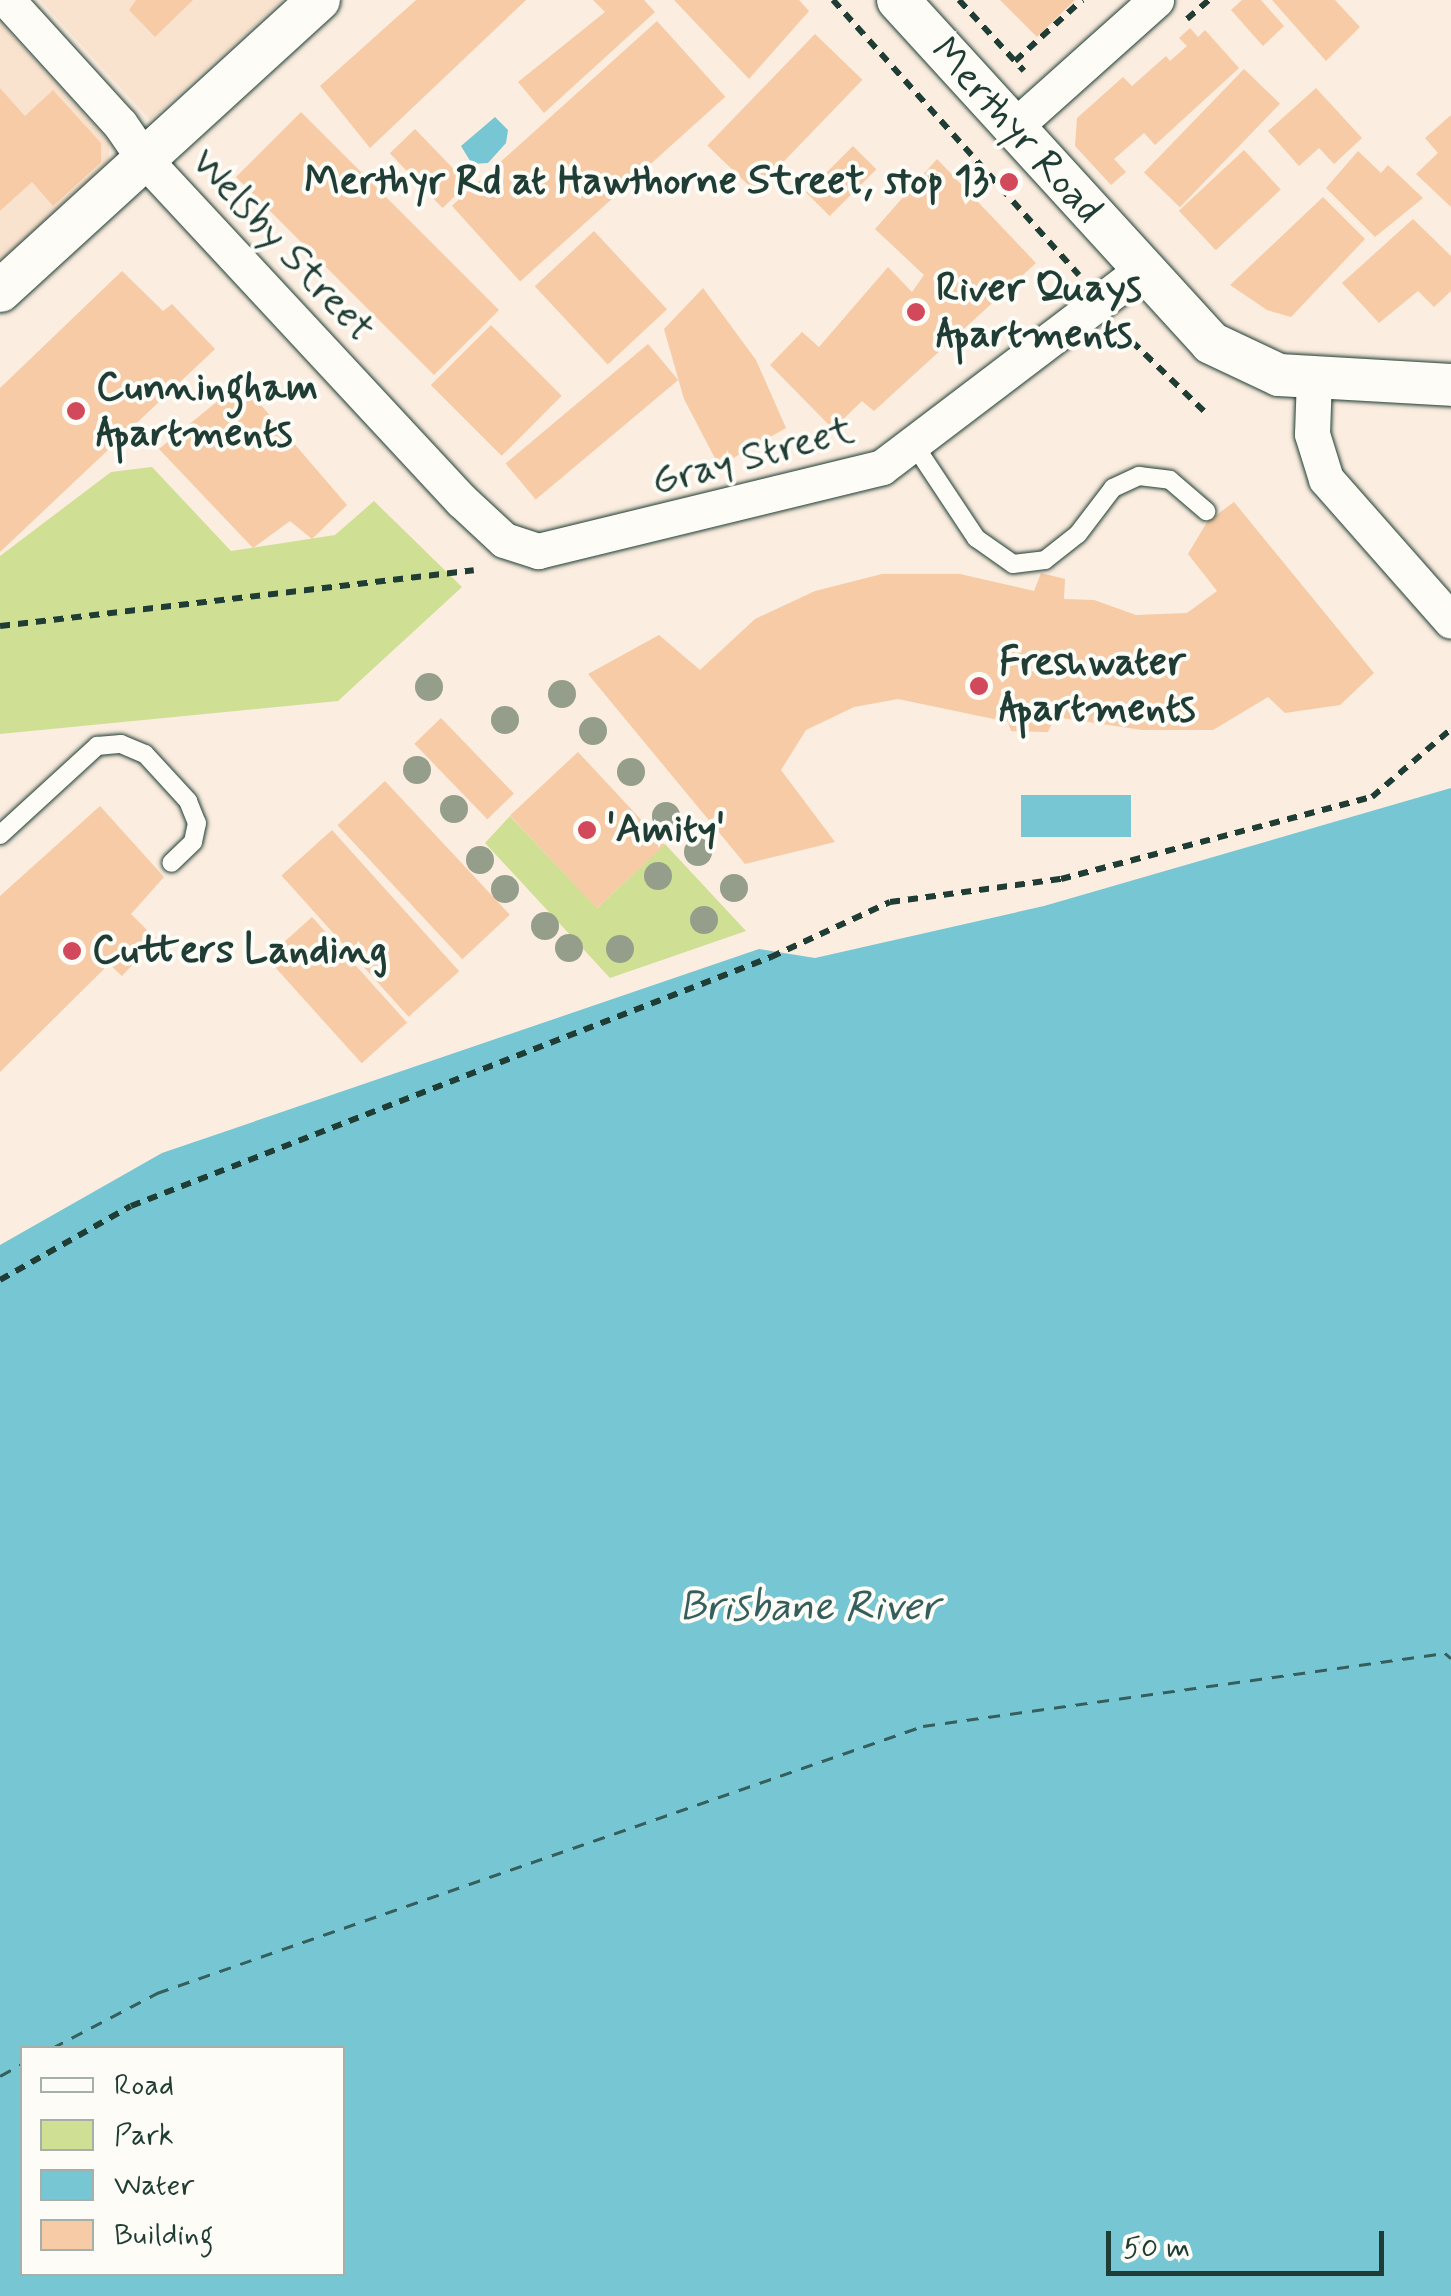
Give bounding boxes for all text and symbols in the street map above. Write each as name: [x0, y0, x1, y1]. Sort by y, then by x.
street label: Merthyr Road: [921, 29, 1111, 233]
street label: Welsby Street: [181, 140, 383, 352]
place label: Merthyr Rd at Hawthorne Street, stop 13: [300, 158, 989, 206]
marker: Merthyr Rd at Hawthorne Street, stop 13: [998, 171, 1020, 193]
place label: River Quays Apartments: [936, 265, 1139, 359]
marker: River Quays Apartments: [905, 301, 927, 323]
place label: Cunningham Apartments: [96, 364, 318, 458]
marker: Cunningham Apartments: [65, 400, 87, 422]
street label: Gray Street: [647, 407, 859, 507]
place label: Freshwater Apartments: [999, 639, 1196, 733]
marker: Freshwater Apartments: [968, 675, 990, 697]
place label: 'Amity': [607, 806, 725, 854]
marker: 'Amity': [576, 819, 598, 841]
place label: Cutters Landing: [92, 927, 381, 975]
marker: Cutters Landing: [61, 940, 83, 962]
water label: Brisbane River: [680, 1583, 938, 1633]
legend: [20, 2046, 345, 2276]
text: Road: [114, 2066, 174, 2105]
text: Park: [114, 2116, 174, 2155]
text: Water: [114, 2166, 194, 2205]
scale bar: [1111, 2211, 1388, 2273]
text: Building: [114, 2216, 213, 2255]
text: 50 m: [1123, 2229, 1190, 2268]

